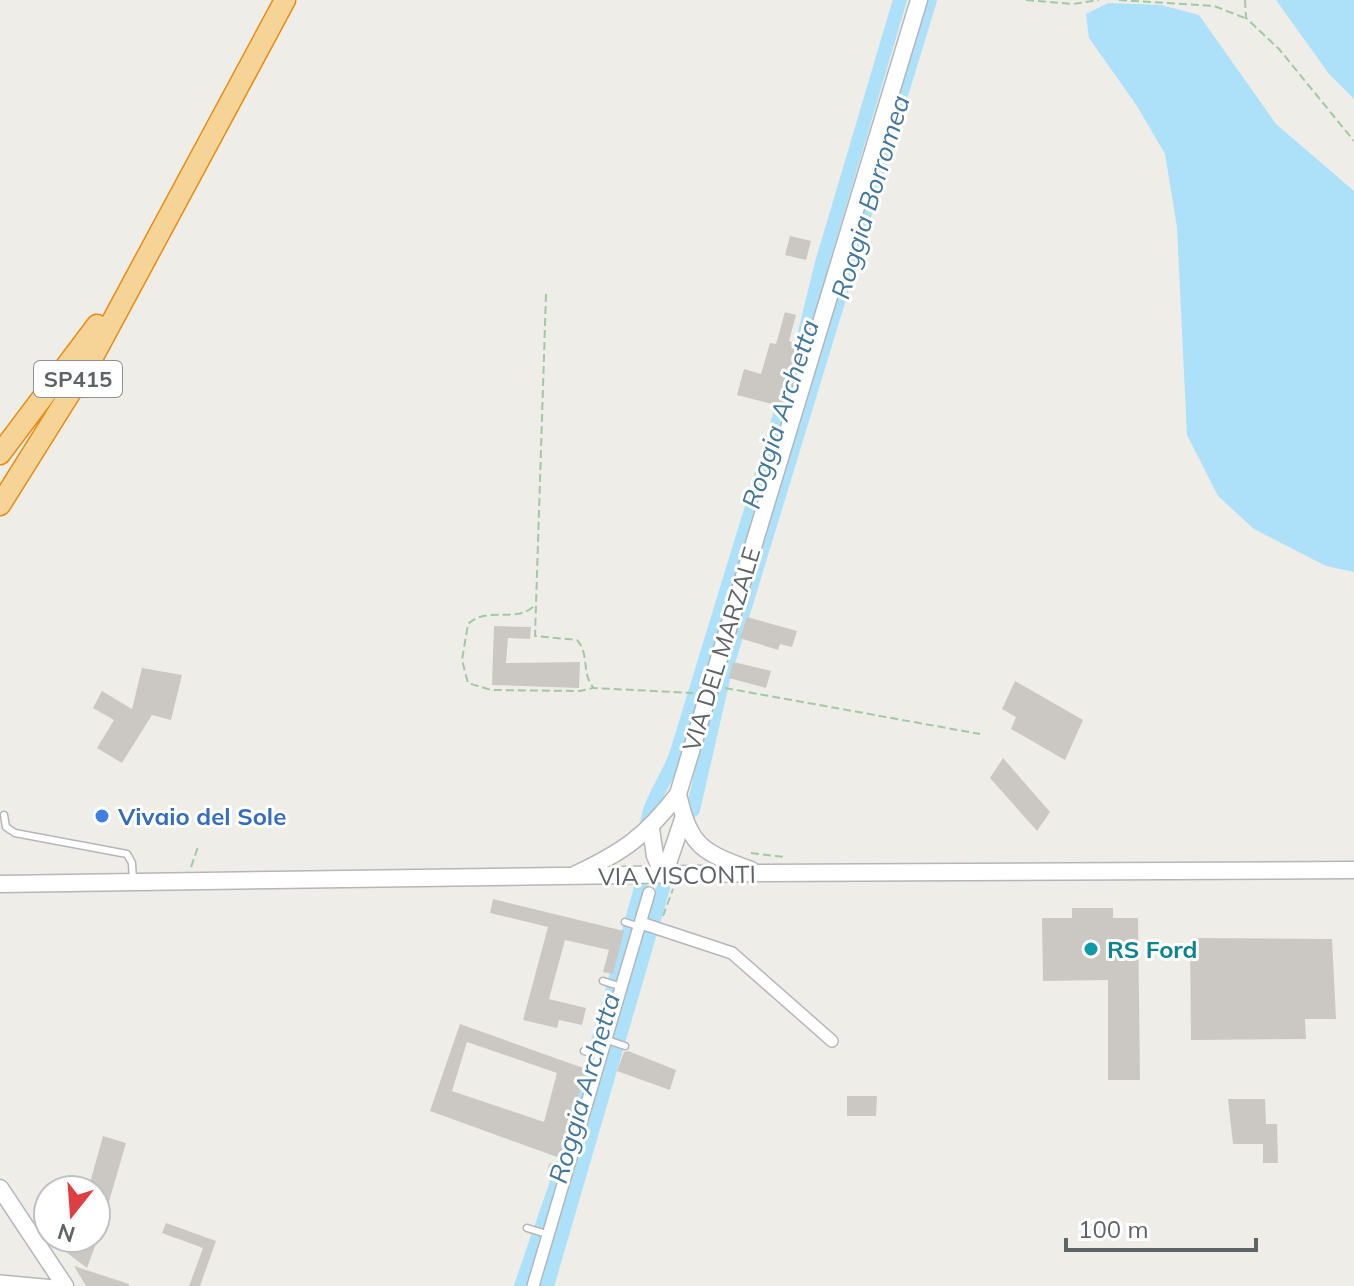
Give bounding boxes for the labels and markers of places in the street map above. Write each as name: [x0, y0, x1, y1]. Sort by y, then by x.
place label: Vivaio del Sole: [117, 801, 286, 831]
marker: Vivaio del Sole: [93, 807, 111, 825]
place label: RS Ford: [1107, 934, 1197, 964]
marker: RS Ford: [1082, 940, 1100, 958]

